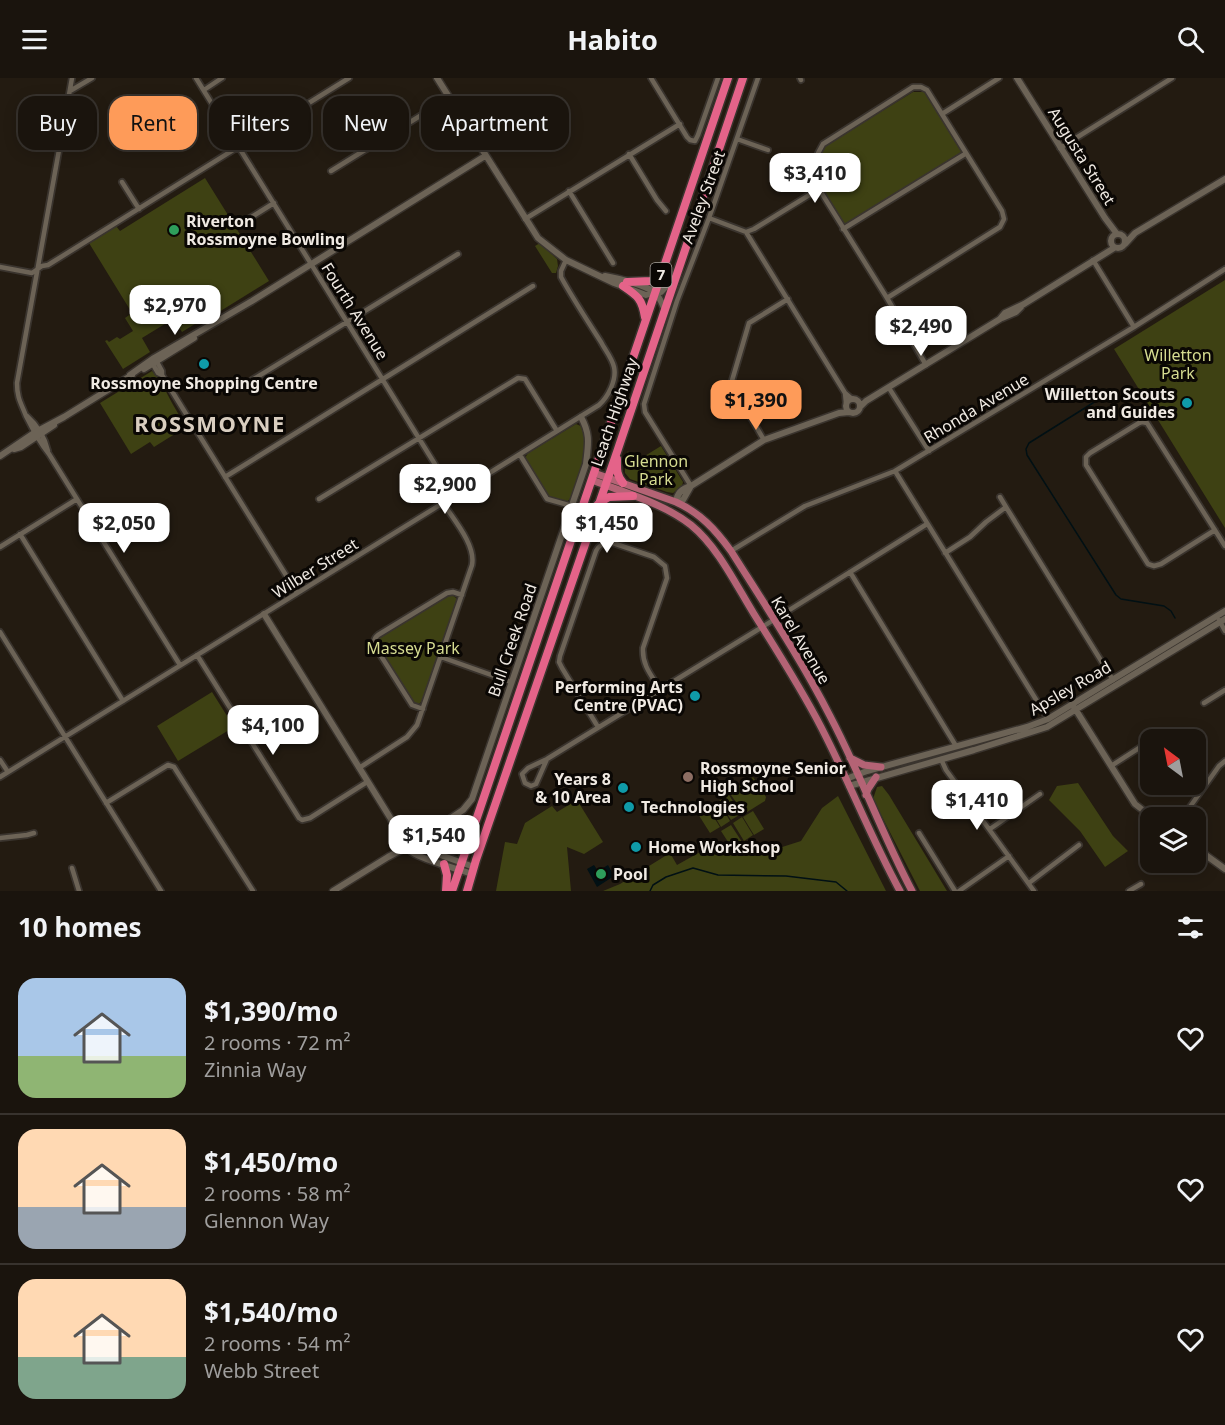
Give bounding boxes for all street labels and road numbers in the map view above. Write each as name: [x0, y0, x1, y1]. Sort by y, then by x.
street label: Augusta Street: [1043, 103, 1121, 209]
street label: Aveley Street: [676, 147, 730, 246]
street label: Fourth Avenue: [316, 258, 394, 364]
road number: 7: [650, 263, 672, 287]
street label: Leach Highway: [585, 354, 643, 469]
street label: Rhonda Avenue: [920, 368, 1032, 448]
street label: Wilber Street: [268, 533, 362, 603]
street label: Bull Creek Road: [482, 580, 542, 700]
street label: Karel Avenue: [766, 592, 836, 688]
street label: Apsley Road: [1025, 656, 1115, 720]

